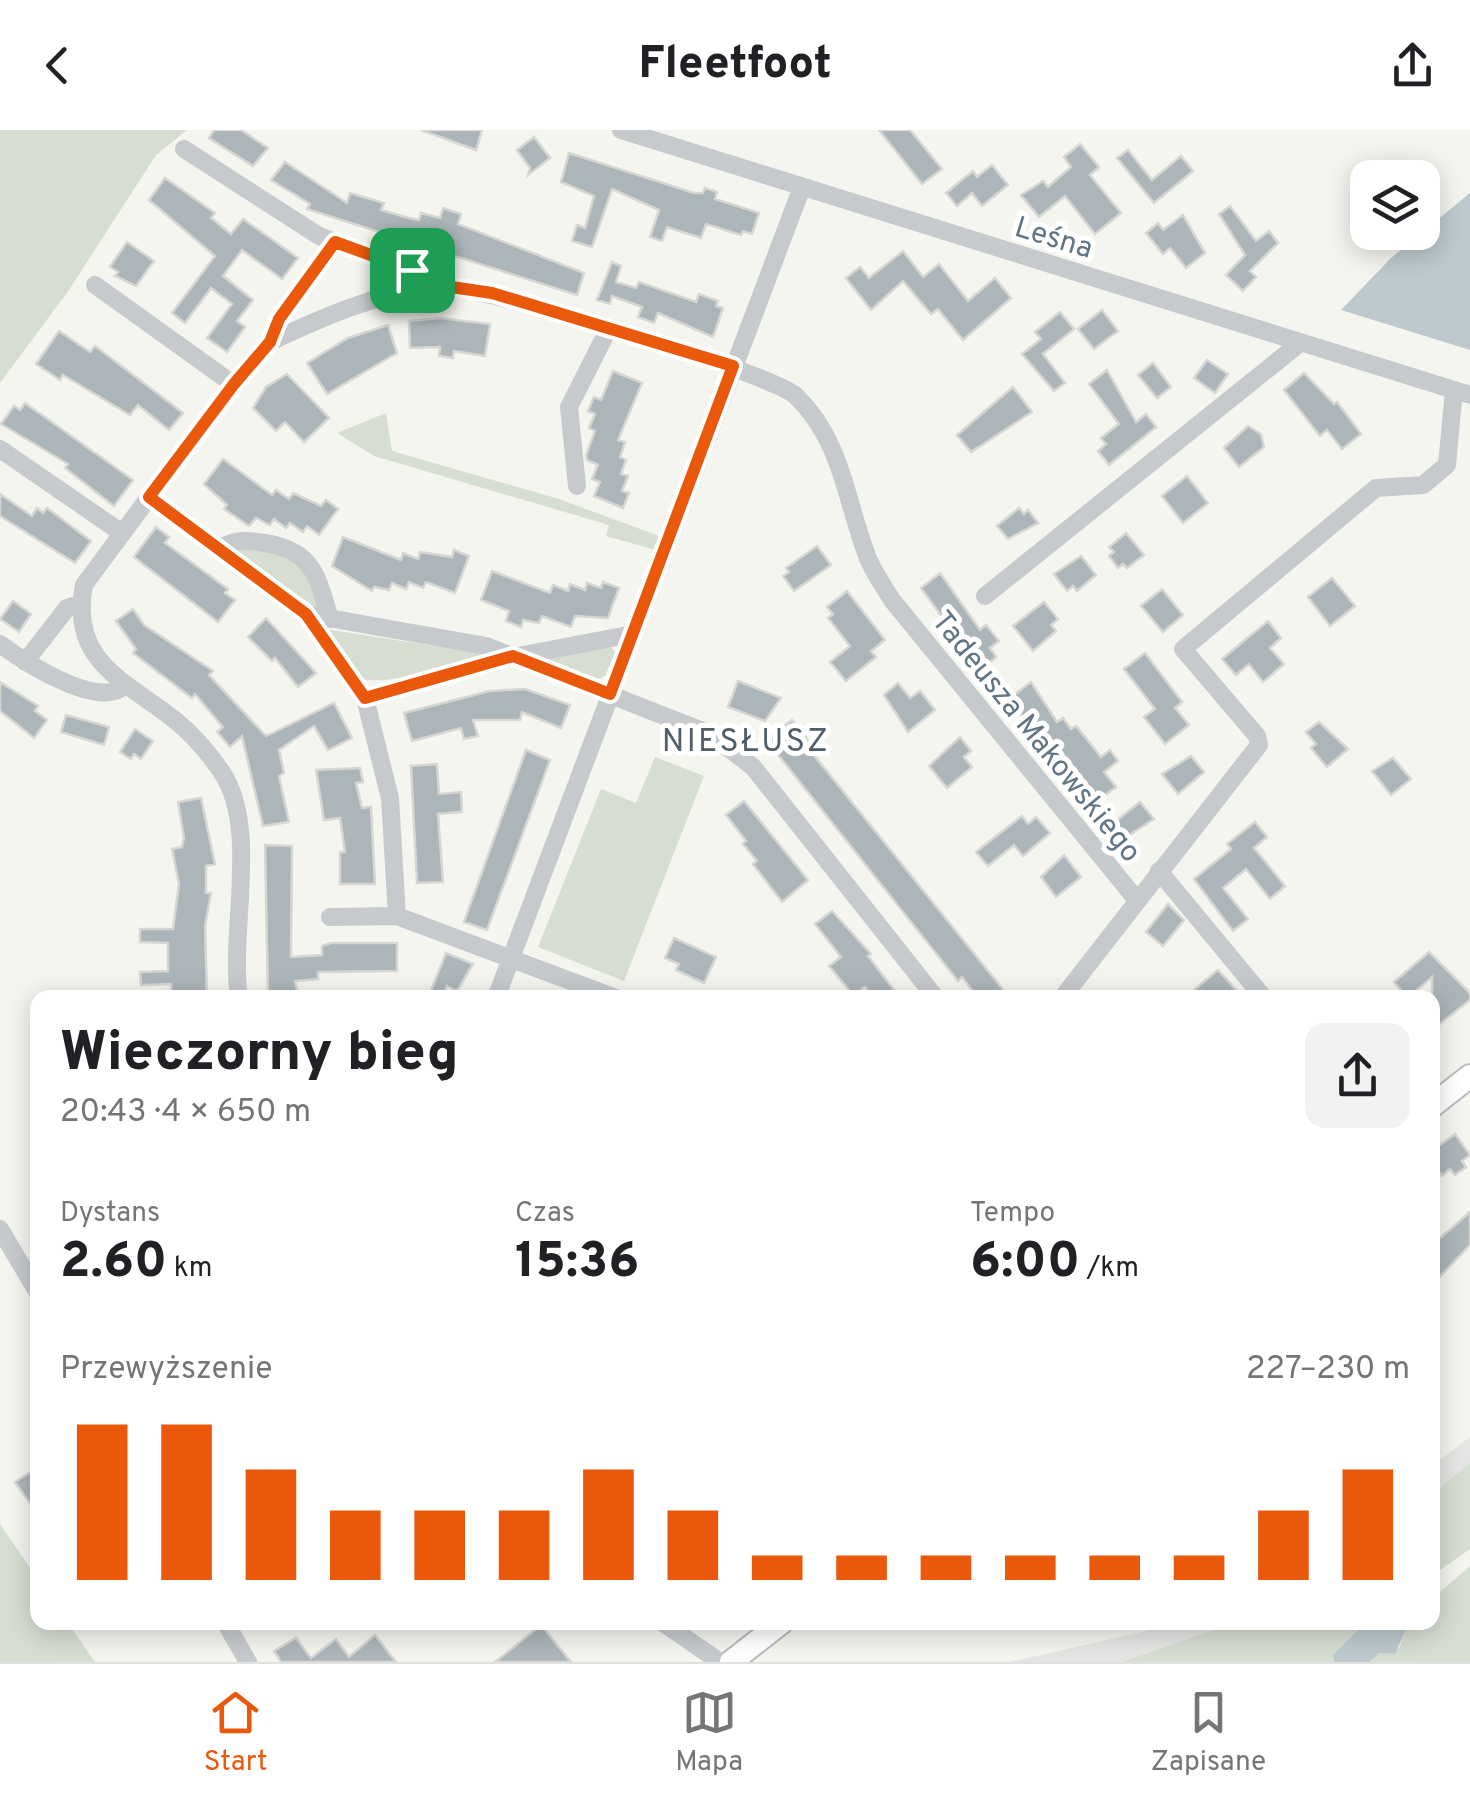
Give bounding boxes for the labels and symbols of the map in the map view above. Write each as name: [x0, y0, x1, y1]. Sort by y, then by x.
street label: Leśna: [1010, 210, 1097, 269]
pin: [370, 228, 455, 313]
street label: Tadeusza Makowskiego: [922, 604, 1148, 871]
district label: NIESŁUSZ: [662, 723, 830, 763]

